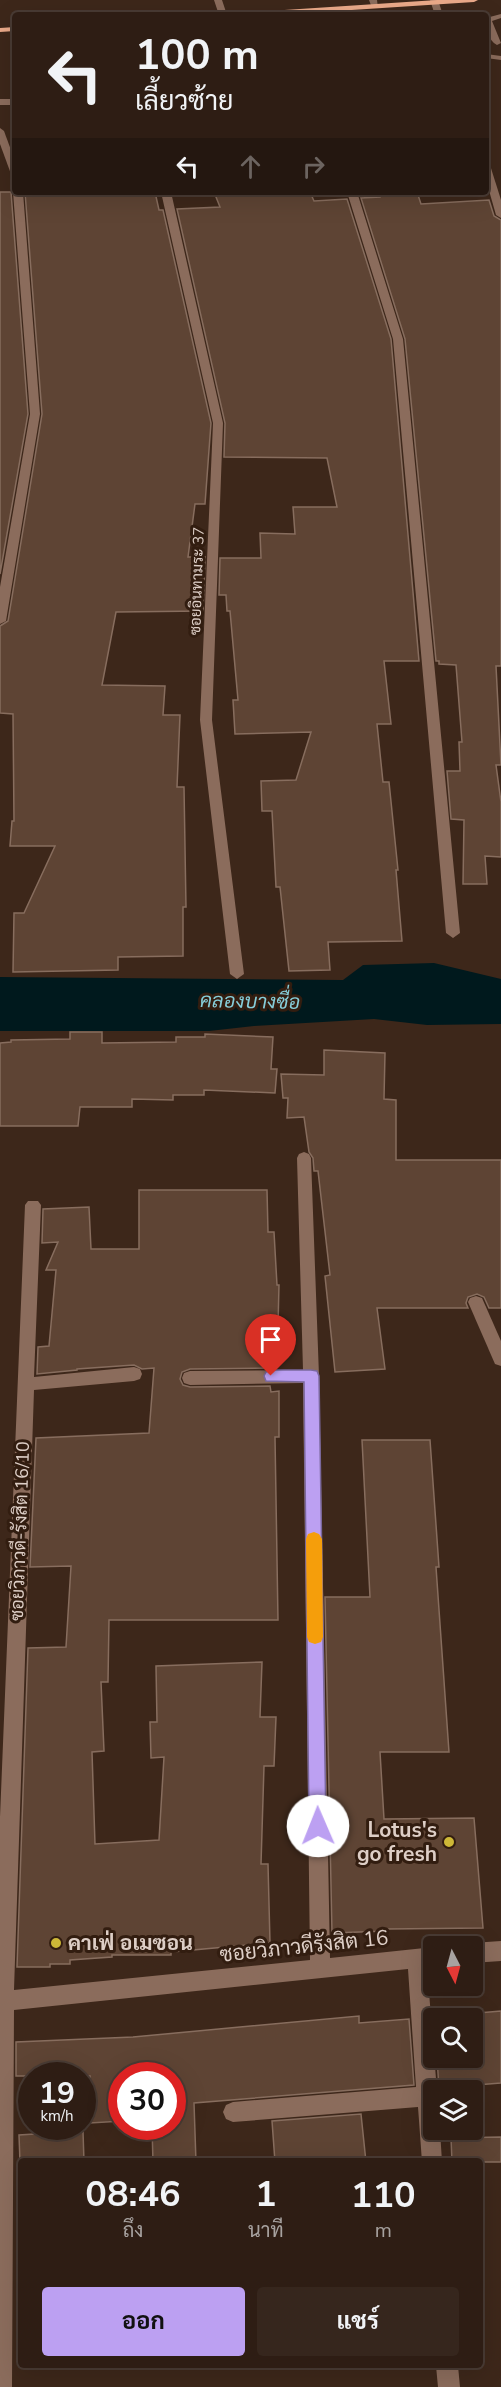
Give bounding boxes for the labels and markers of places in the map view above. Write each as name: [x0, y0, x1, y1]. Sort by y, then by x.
pin: [245, 1314, 296, 1376]
place label: Lotus's go fresh: [357, 1816, 437, 1868]
marker: Lotus's go fresh: [442, 1835, 456, 1849]
place label: คาเฟ่ อเมซอน: [68, 1929, 193, 1957]
marker: คาเฟ่ อเมซอน: [49, 1936, 63, 1950]

